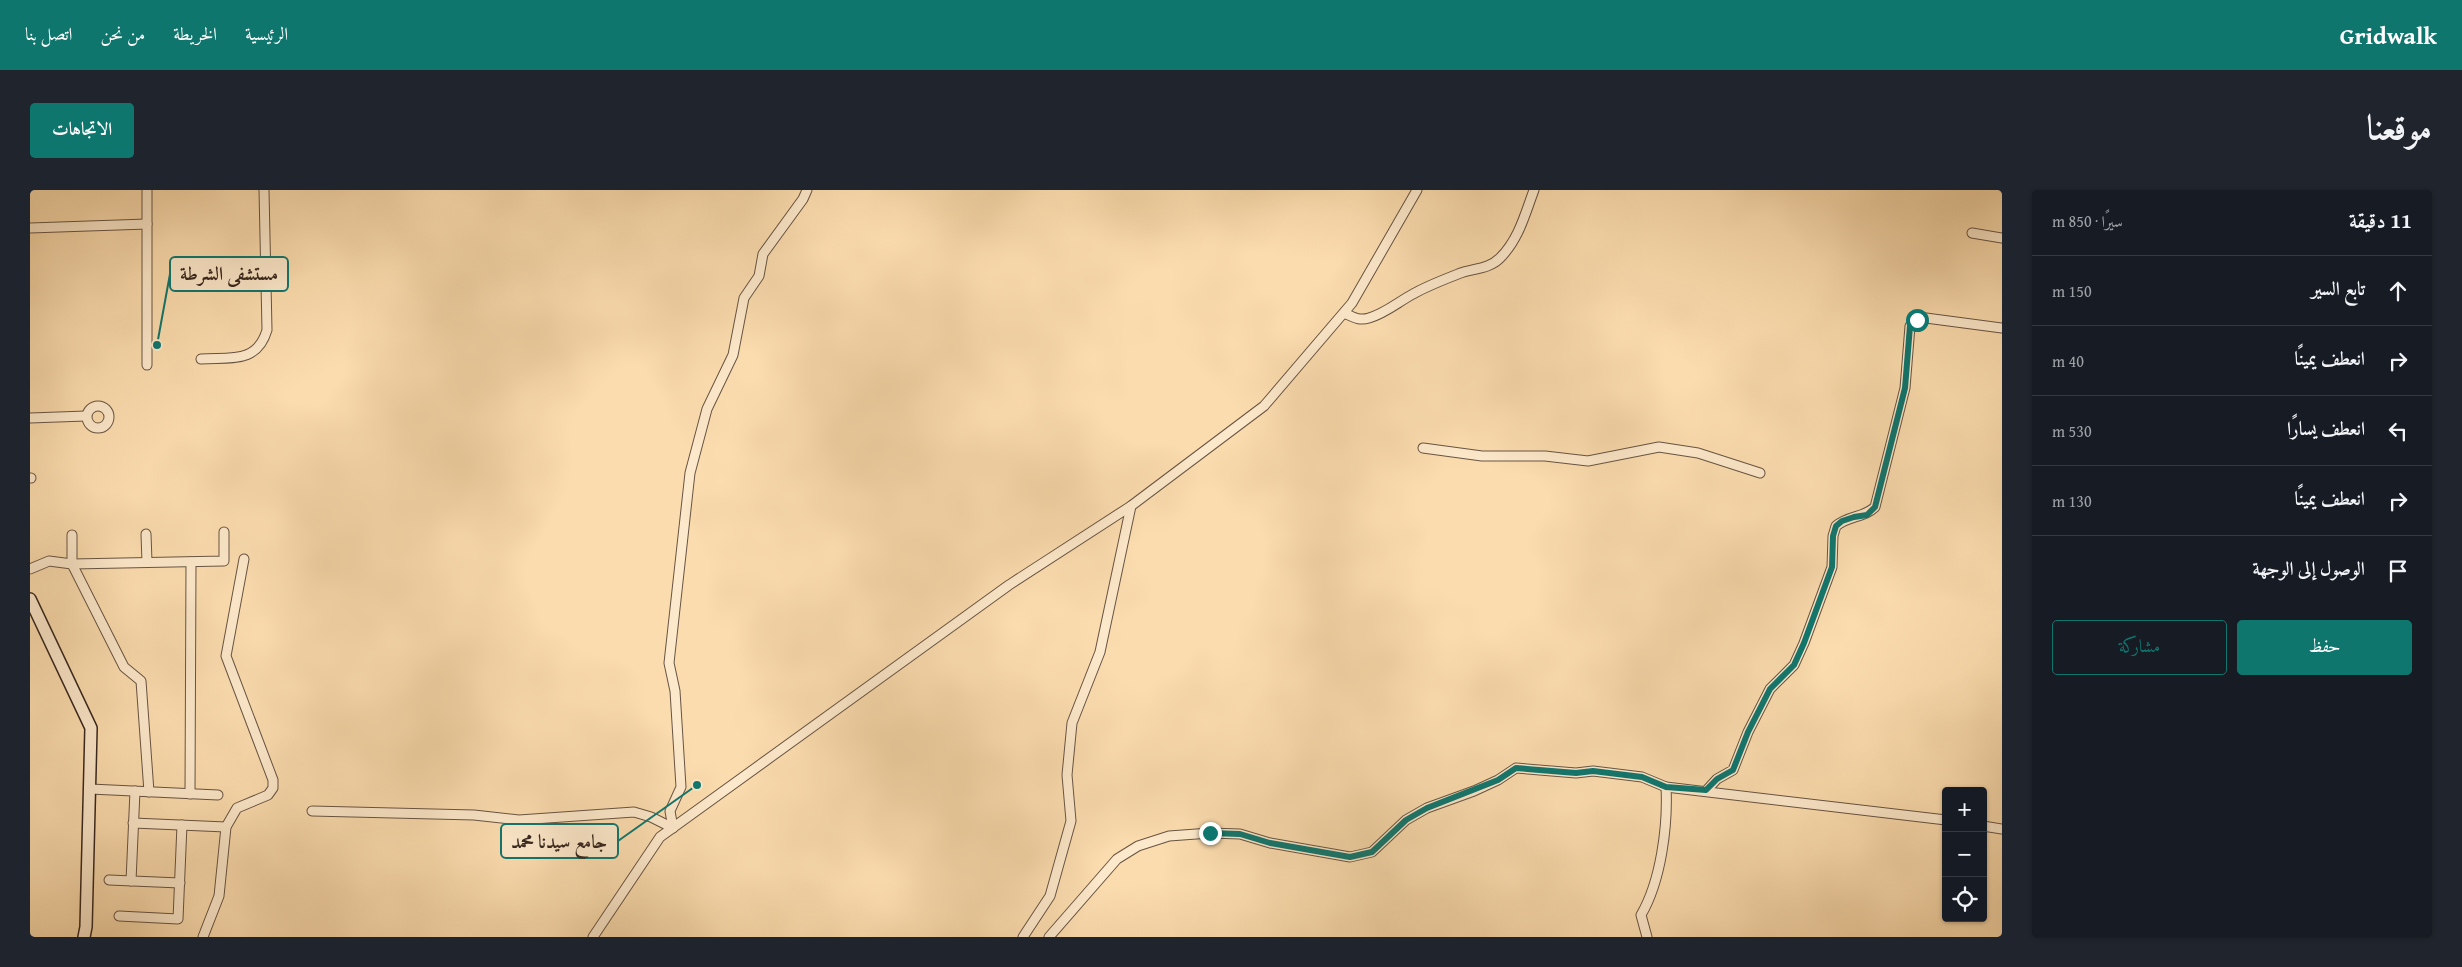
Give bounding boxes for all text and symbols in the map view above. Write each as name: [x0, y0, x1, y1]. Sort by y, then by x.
text: Gridwalk: [2340, 18, 2437, 53]
text: اتصل بنا: [25, 20, 72, 47]
text: من نحن: [100, 20, 145, 47]
text: الخريطة: [173, 20, 217, 47]
text: الرئيسية: [245, 20, 288, 47]
text: موقعنا: [2367, 101, 2432, 152]
button: الاتجاهات: [30, 103, 134, 158]
text: 11 دقيقة: [2349, 205, 2412, 236]
text: سيرًا · 850 m: [2052, 209, 2123, 233]
callout: مستشفى الشرطة: [170, 257, 288, 291]
text: مستشفى الشرطة: [180, 259, 278, 288]
text: تابع السير: [2311, 274, 2365, 302]
icon: ahead: [2384, 277, 2412, 305]
text: 150 m: [2052, 279, 2092, 303]
route start: [1906, 309, 1929, 332]
text: انعطف يمينًا: [2295, 344, 2365, 372]
icon: right: [2384, 347, 2412, 375]
text: 40 m: [2052, 349, 2084, 373]
text: انعطف يسارًا: [2287, 414, 2365, 442]
icon: left: [2384, 417, 2412, 445]
text: 530 m: [2052, 419, 2092, 443]
text: انعطف يمينًا: [2295, 484, 2365, 512]
icon: right: [2384, 487, 2412, 515]
text: 130 m: [2052, 489, 2092, 513]
text: الوصول إلى الوجهة: [2253, 554, 2365, 582]
icon: arrive: [2384, 557, 2412, 585]
button: مشاركة: [2052, 620, 2227, 675]
button: حفظ: [2237, 620, 2412, 675]
map controls: [1942, 787, 1987, 922]
button: +: [1942, 787, 1987, 832]
route end: [1199, 822, 1222, 845]
callout: جامع سيدنا محمد: [501, 824, 618, 858]
text: جامع سيدنا محمد: [511, 827, 607, 859]
button: −: [1942, 832, 1987, 877]
button: locate: [1942, 877, 1987, 922]

